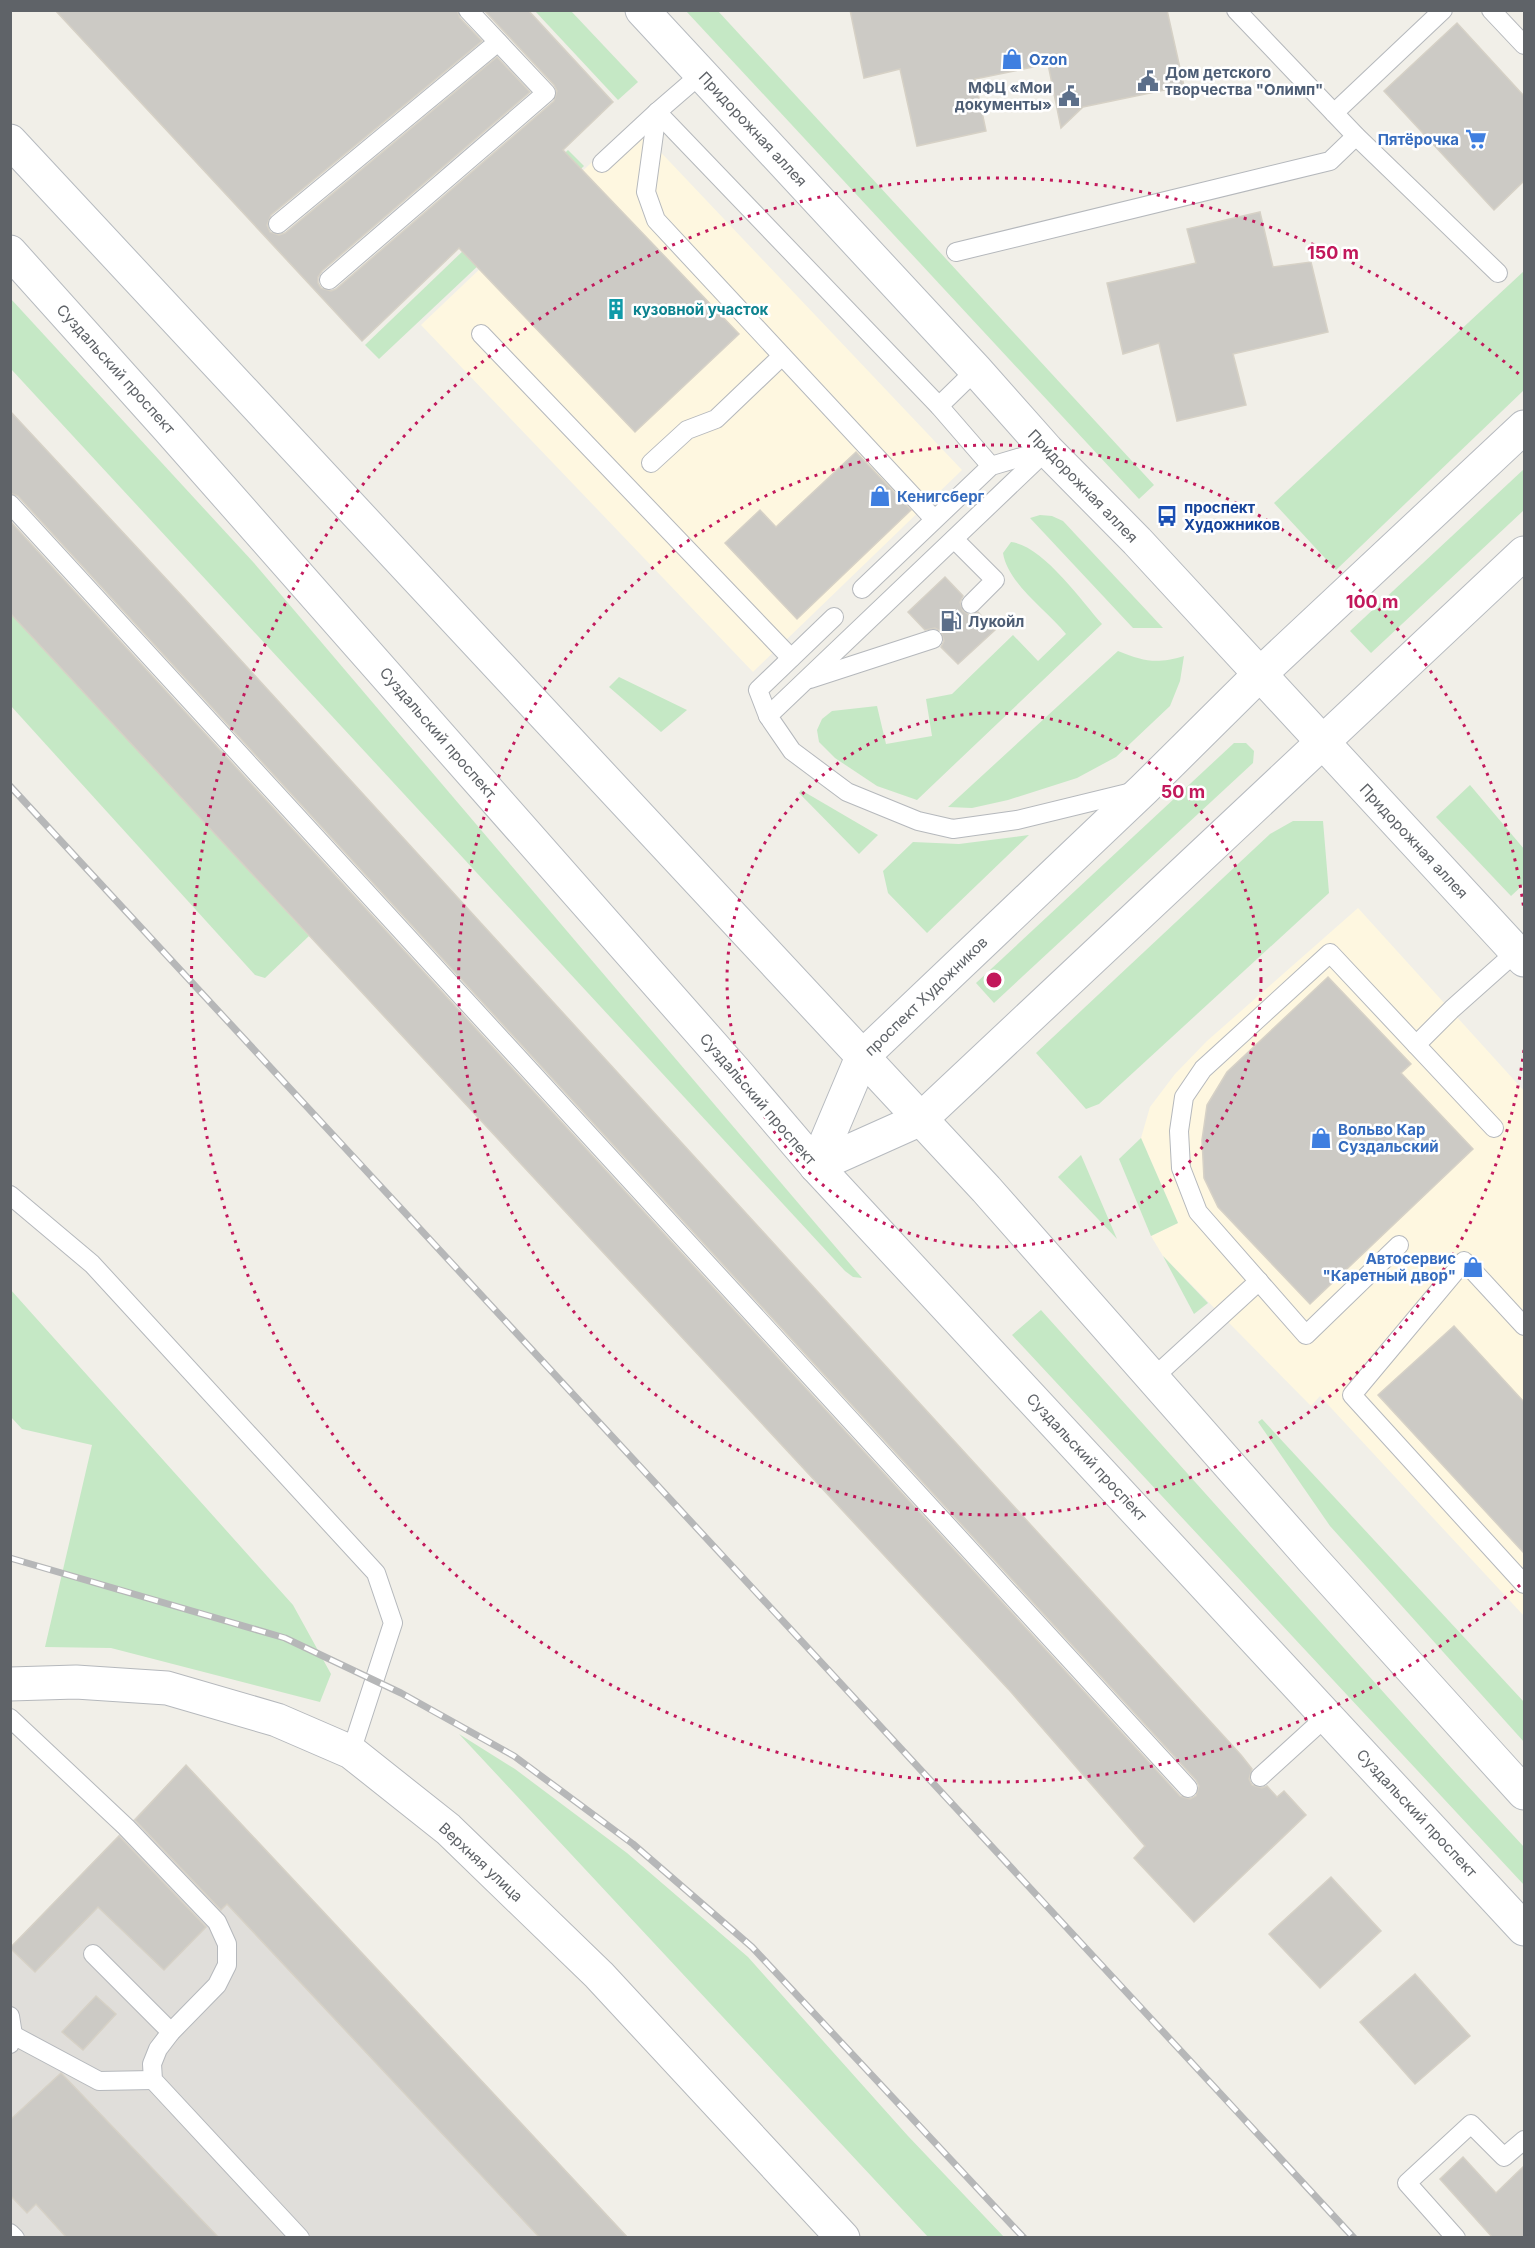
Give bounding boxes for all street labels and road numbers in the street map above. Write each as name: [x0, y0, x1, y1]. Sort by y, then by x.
street label: Придорожная аллея: [695, 68, 811, 190]
street label: Суздальский проспект: [53, 300, 179, 438]
street label: Придорожная аллея: [1024, 425, 1142, 547]
street label: Суздальский проспект: [376, 663, 500, 803]
street label: Придорожная аллея: [1356, 780, 1472, 902]
street label: проспект Художников: [861, 932, 991, 1060]
street label: Суздальский проспект: [696, 1029, 820, 1169]
street label: Суздальский проспект: [1023, 1389, 1151, 1525]
street label: Суздальский проспект: [1353, 1745, 1481, 1881]
street label: Верхняя улица: [435, 1818, 527, 1906]

